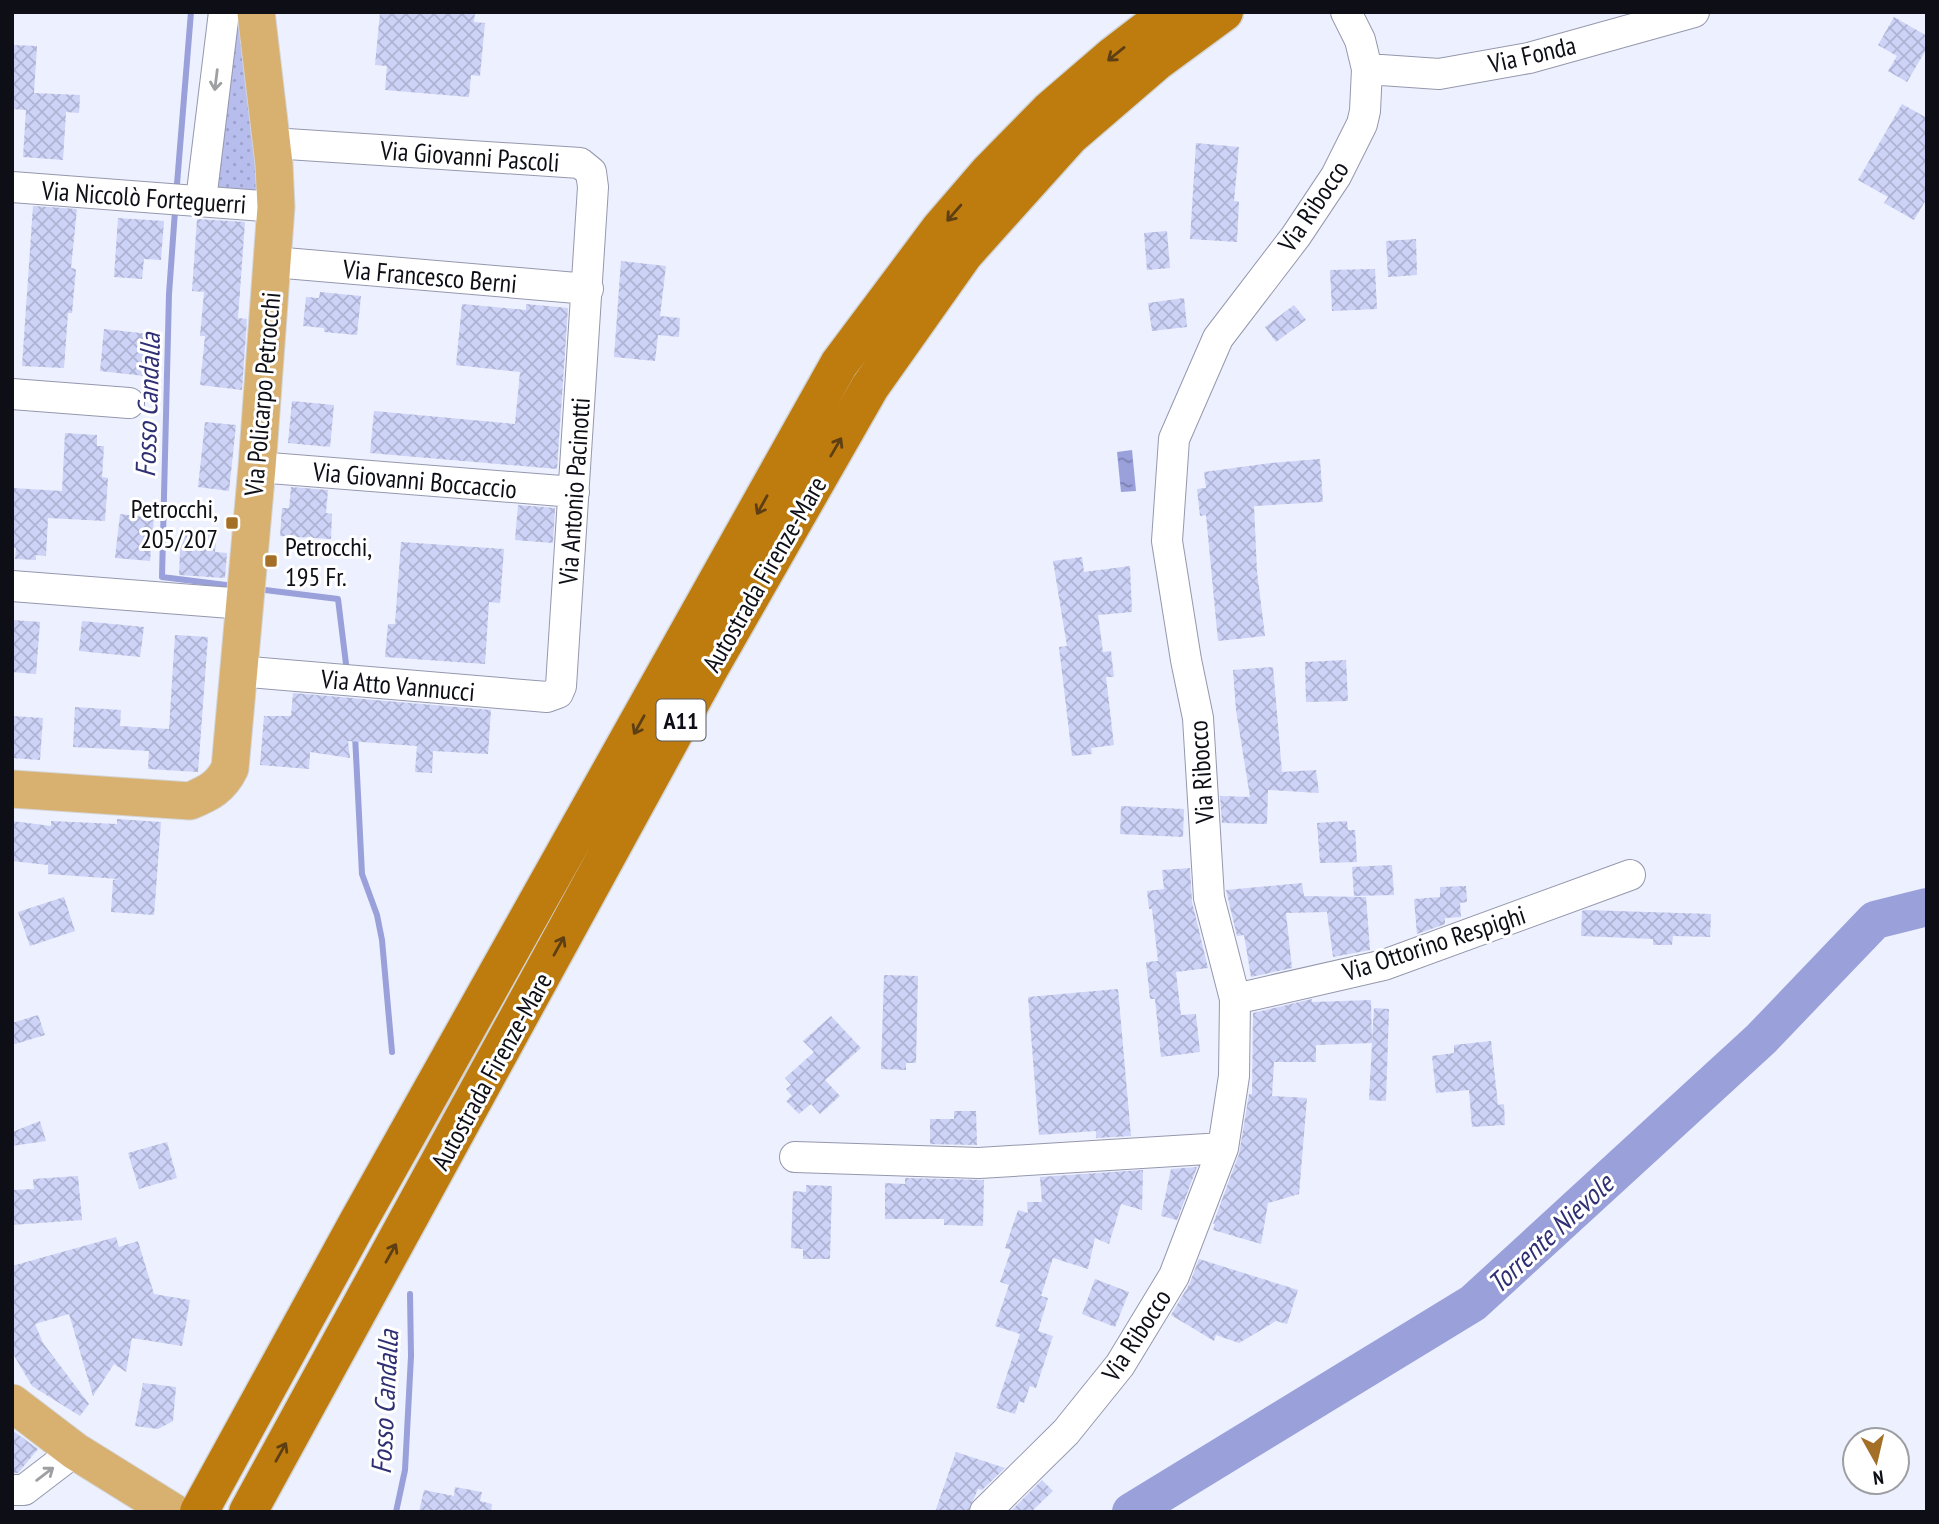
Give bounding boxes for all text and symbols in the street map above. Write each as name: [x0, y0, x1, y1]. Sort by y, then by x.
street label: Via Fonda: [1484, 28, 1579, 80]
one-way arrow: [1107, 46, 1125, 62]
one-way arrow: [209, 68, 222, 91]
street label: Via Giovanni Pascoli: [378, 133, 561, 179]
street label: Via Ribocco: [1270, 154, 1356, 259]
street label: Via Niccolò Forteguerri: [39, 173, 248, 221]
one-way arrow: [946, 204, 962, 222]
street label: Via Francesco Berni: [341, 252, 518, 300]
street label: Via Policarpo Petrocchi: [237, 291, 287, 498]
water label: Fosso Candalla: [126, 331, 168, 478]
street label: Via Antonio Pacinotti: [551, 396, 597, 587]
one-way arrow: [830, 437, 843, 458]
street label: Via Giovanni Boccaccio: [311, 455, 518, 505]
street label: Autostrada Firenze-Mare: [695, 470, 833, 678]
place label: Petrocchi, 205/207: [131, 492, 218, 555]
one-way arrow: [754, 494, 768, 514]
marker: Petrocchi, 205/207: [224, 515, 240, 531]
place label: Petrocchi, 195 Fr.: [285, 530, 372, 593]
marker: Petrocchi, 195 Fr.: [263, 553, 279, 569]
street label: Via Atto Vannucci: [319, 662, 476, 708]
road number: A11: [656, 700, 706, 740]
one-way arrow: [632, 714, 646, 734]
street label: Via Ribocco: [1181, 719, 1221, 826]
street label: Via Ottorino Respighi: [1337, 898, 1530, 988]
one-way arrow: [552, 936, 566, 956]
street label: Autostrada Firenze-Mare: [423, 967, 559, 1175]
water label: Torrente Nievole: [1479, 1164, 1623, 1301]
one-way arrow: [385, 1243, 398, 1264]
street label: Via Ribocco: [1094, 1283, 1178, 1388]
water label: Fosso Candalla: [362, 1327, 406, 1475]
north arrow: [1841, 1426, 1911, 1496]
one-way arrow: [275, 1442, 288, 1463]
text: N: [1872, 1465, 1885, 1490]
one-way arrow: [35, 1467, 54, 1481]

